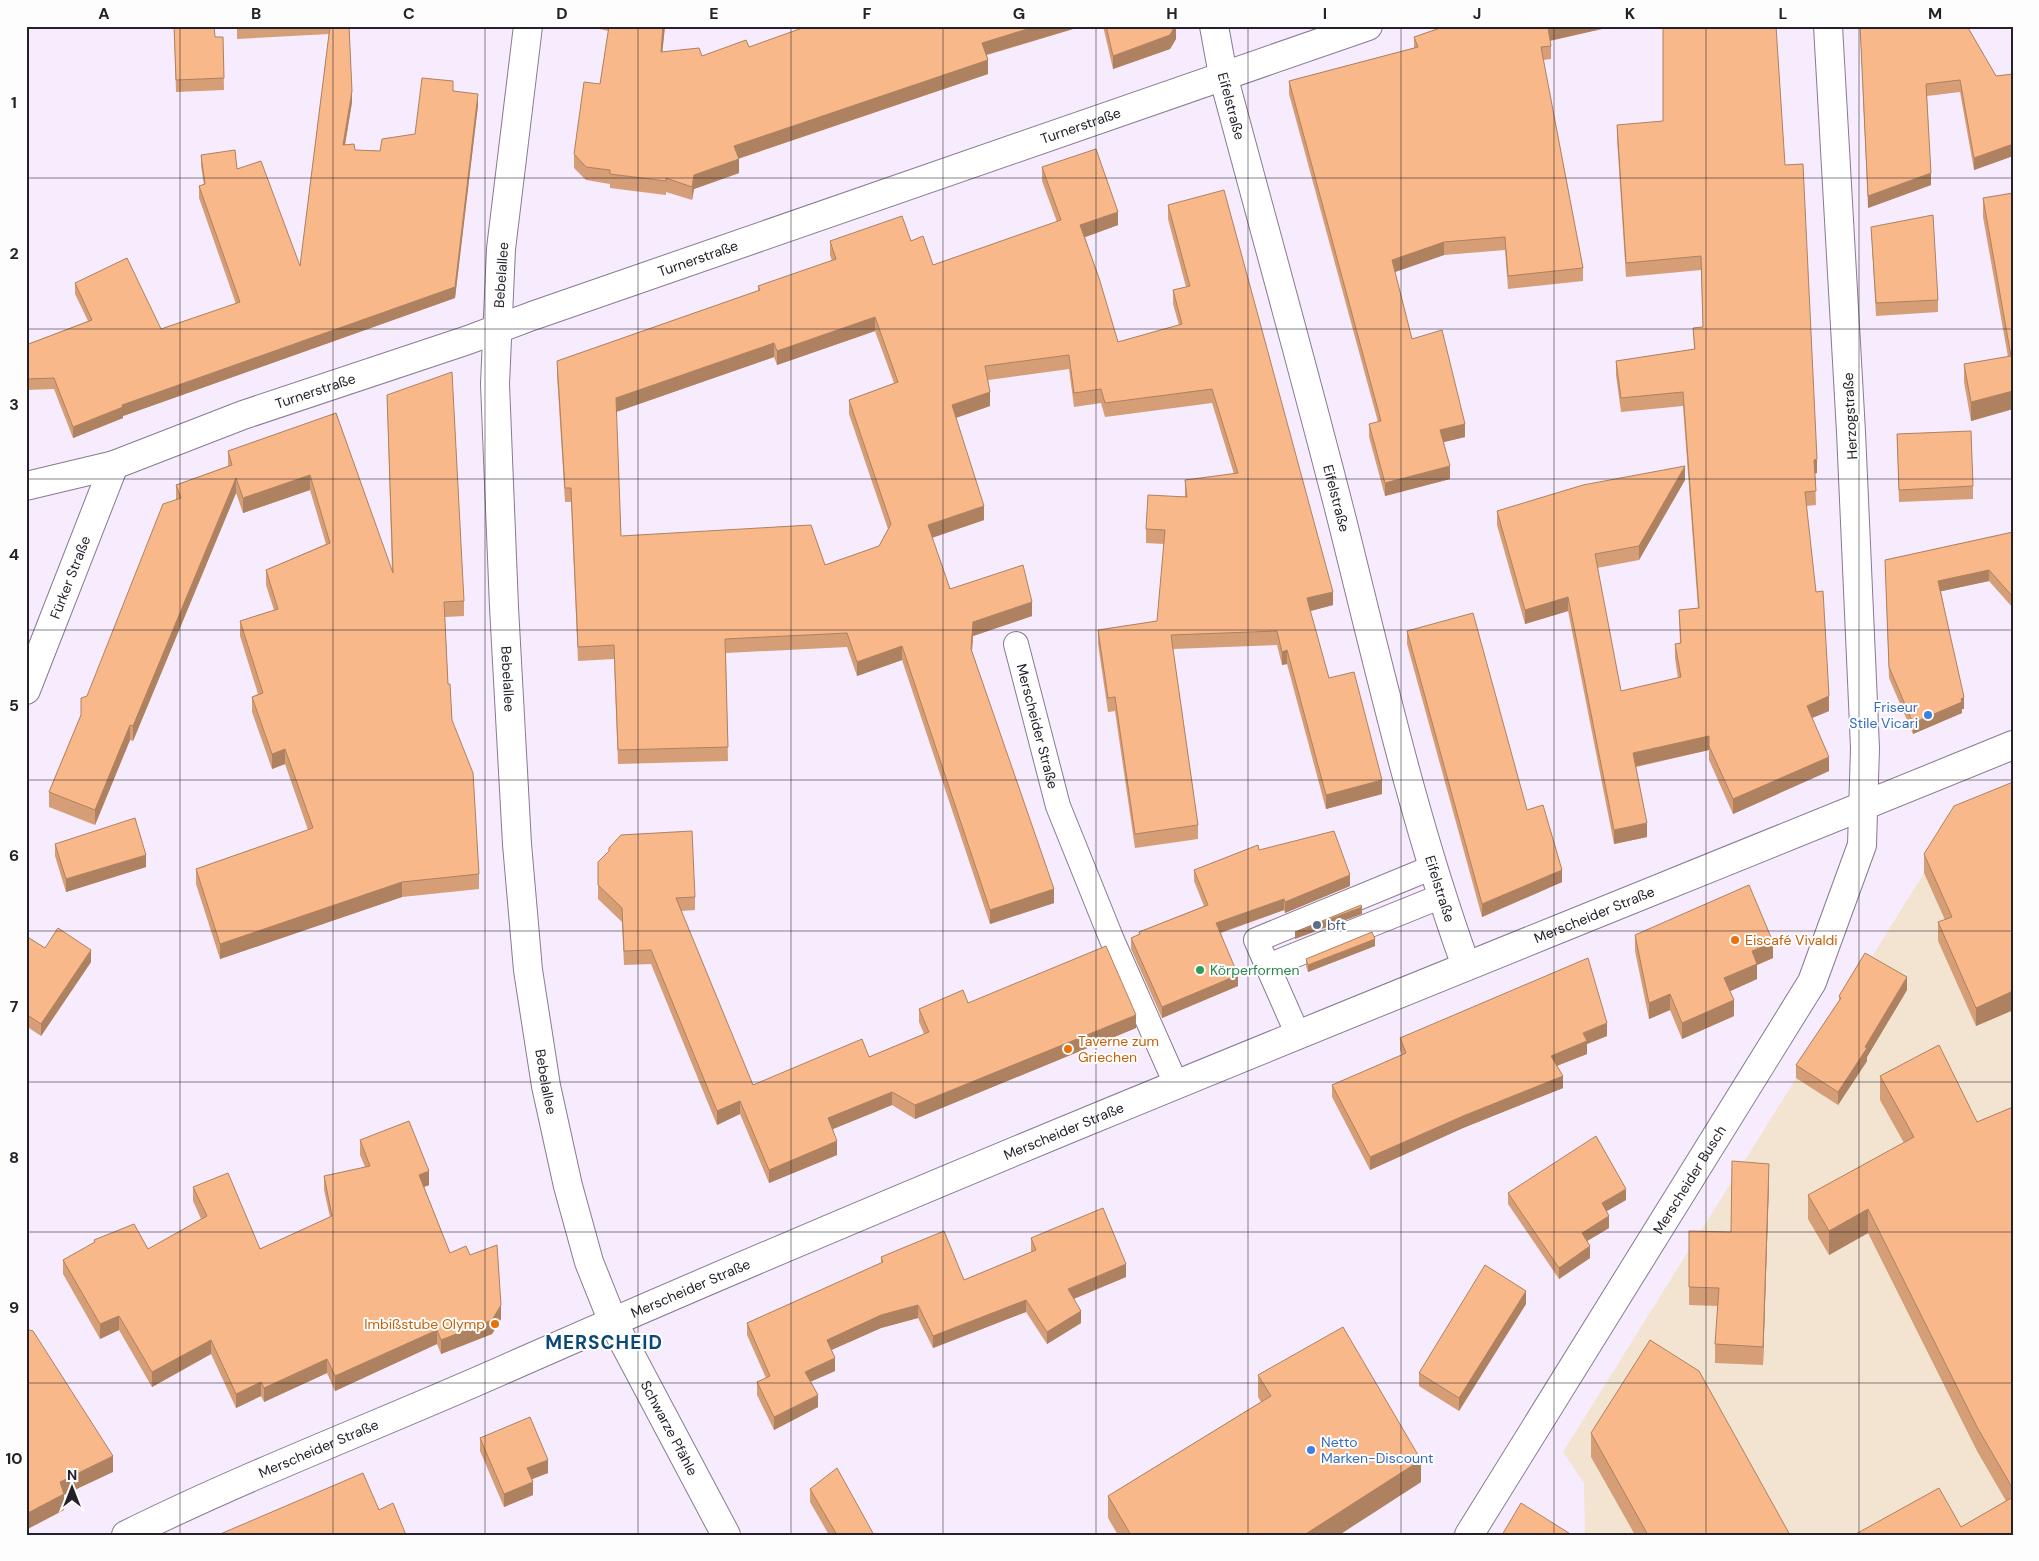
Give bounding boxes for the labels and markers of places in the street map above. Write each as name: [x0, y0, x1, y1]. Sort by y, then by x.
place label: Friseur Stile Vicari: [1849, 698, 1918, 732]
marker: Friseur Stile Vicari: [1922, 709, 1934, 721]
place label: bft: [1327, 916, 1346, 934]
marker: bft: [1311, 919, 1323, 931]
place label: Eiscafé Vivaldi: [1745, 931, 1838, 949]
marker: Eiscafé Vivaldi: [1729, 934, 1741, 946]
place label: Körperformen: [1210, 961, 1300, 979]
marker: Körperformen: [1194, 964, 1206, 976]
place label: Taverne zum Griechen: [1078, 1032, 1159, 1066]
marker: Taverne zum Griechen: [1062, 1043, 1074, 1055]
place label: Imbißstube Olymp: [364, 1315, 485, 1333]
marker: Imbißstube Olymp: [489, 1318, 501, 1330]
place label: Netto Marken-Discount: [1321, 1433, 1434, 1467]
marker: Netto Marken-Discount: [1305, 1444, 1317, 1456]

